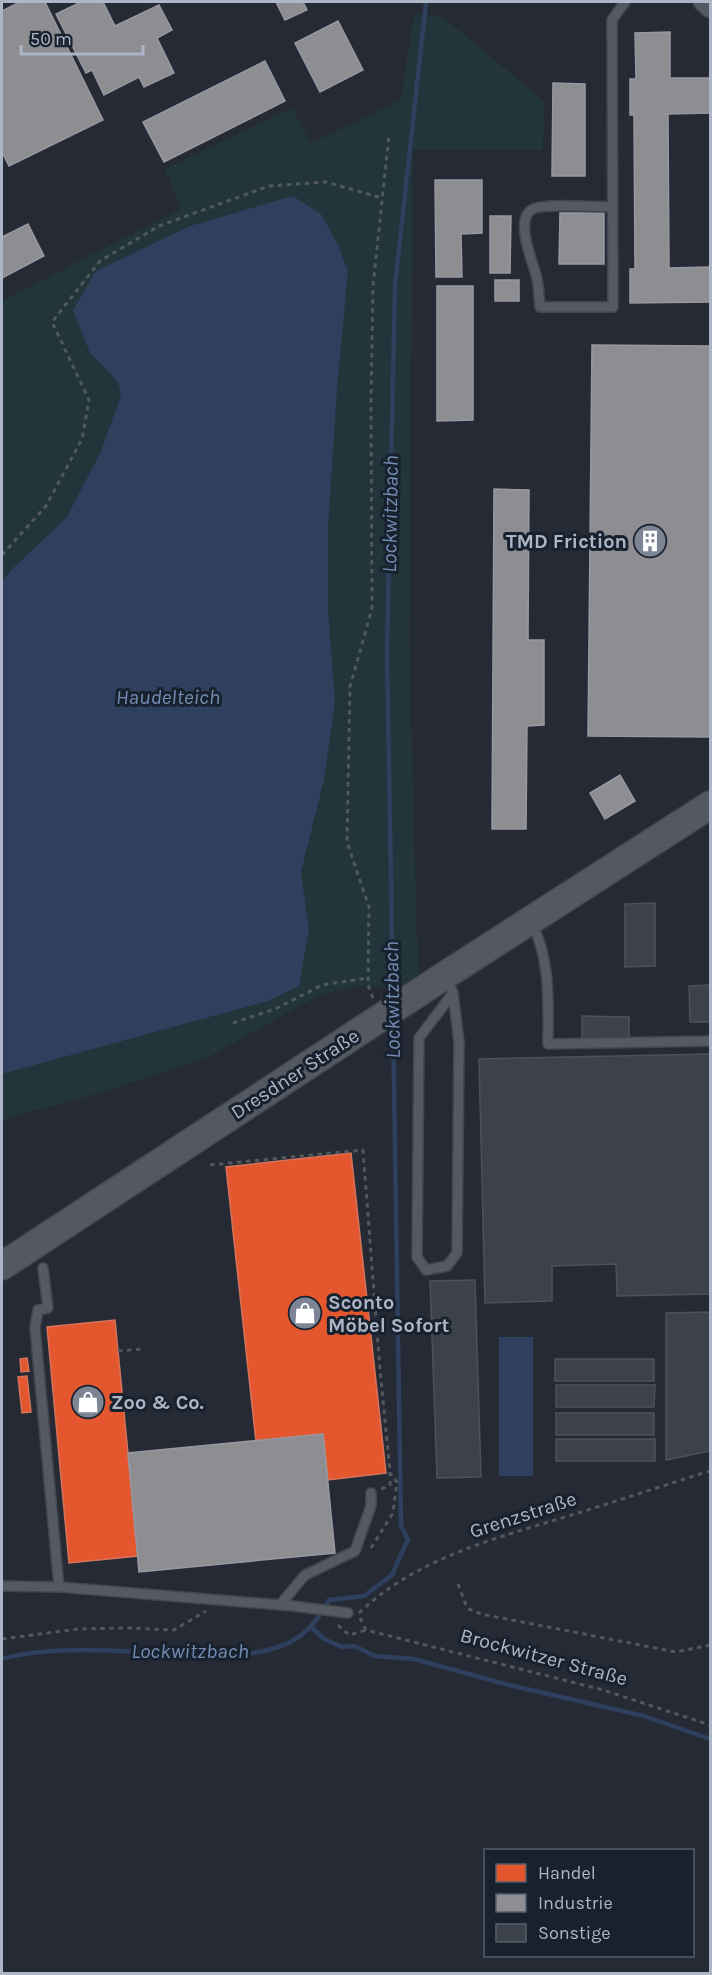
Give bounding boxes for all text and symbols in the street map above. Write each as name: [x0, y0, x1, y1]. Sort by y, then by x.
scale bar: [21, 18, 142, 56]
text: 50 m: [30, 28, 72, 50]
water label: Lockwitzbach: [377, 455, 403, 573]
building icon: TMD Friction: [632, 523, 668, 559]
place label: TMD Friction: [506, 530, 627, 553]
water label: Haudelteich: [116, 685, 220, 709]
water label: Lockwitzbach: [379, 941, 405, 1059]
street label: Dresdner Straße: [227, 1024, 363, 1124]
place label: Sconto Möbel Sofort: [328, 1291, 449, 1337]
shop icon: Sconto Möbel Sofort: [287, 1295, 323, 1331]
shop icon: Zoo & Co.: [70, 1384, 106, 1420]
place label: Zoo & Co.: [111, 1391, 204, 1414]
street label: Grenzstraße: [467, 1487, 579, 1543]
street label: Brockwitzer Straße: [458, 1624, 630, 1690]
water label: Lockwitzbach: [131, 1639, 249, 1663]
legend: [484, 1849, 694, 1957]
text: Handel: [538, 1862, 596, 1884]
text: Industrie: [538, 1892, 613, 1914]
text: Sonstige: [538, 1922, 611, 1944]

